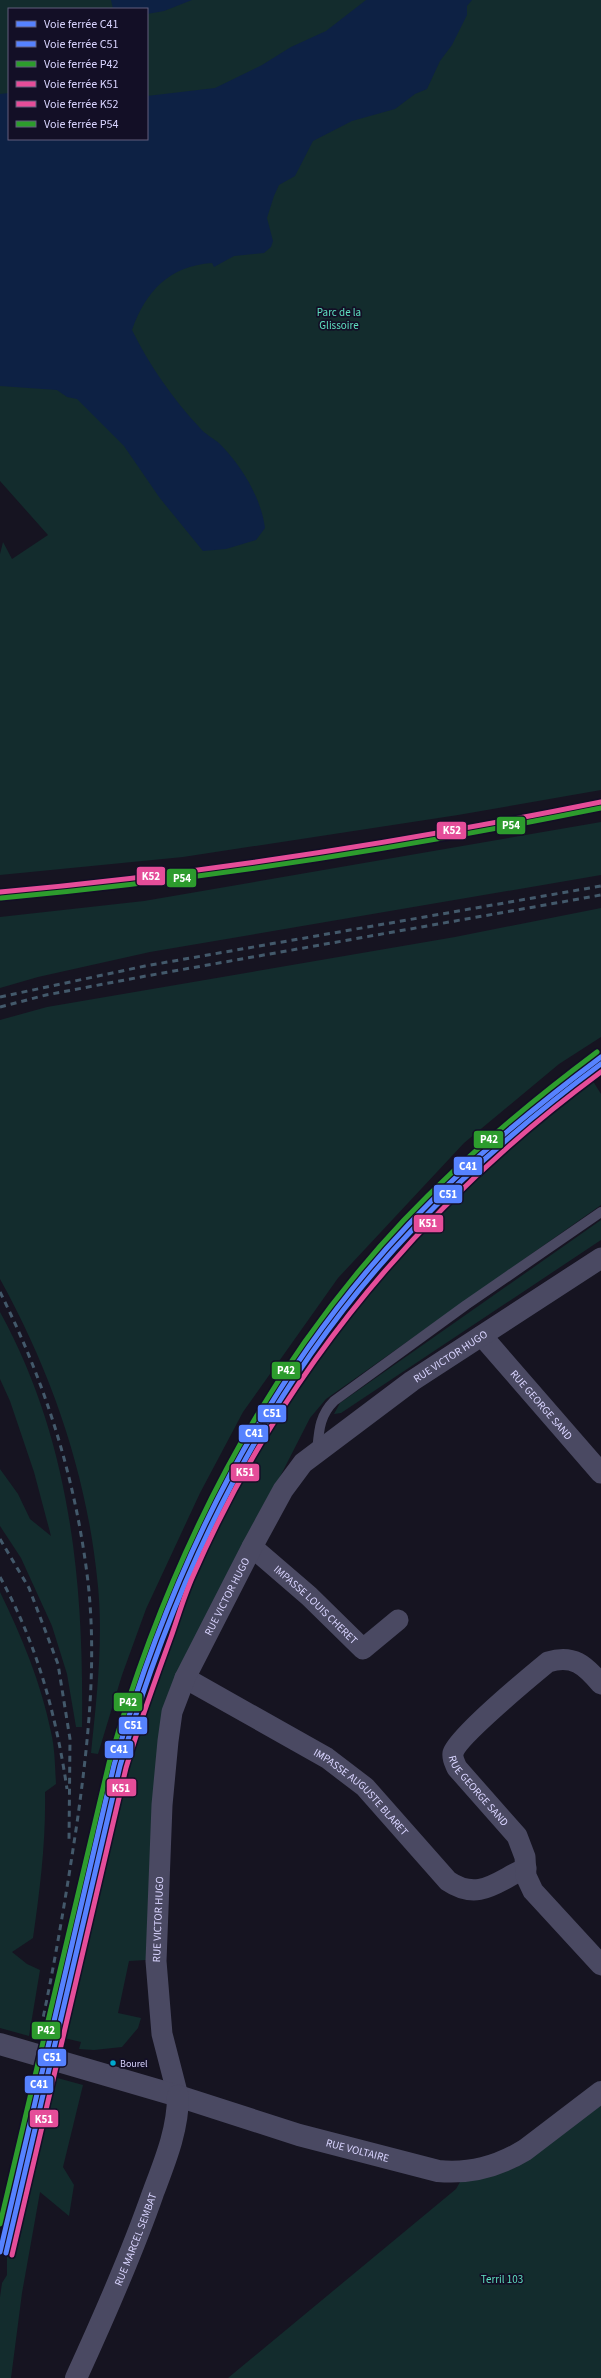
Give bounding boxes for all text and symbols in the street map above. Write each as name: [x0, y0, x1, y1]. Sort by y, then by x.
legend: [8, 8, 148, 140]
text: Voie ferrée C41: [44, 16, 118, 33]
text: Voie ferrée C51: [44, 36, 118, 53]
text: Voie ferrée P42: [44, 56, 118, 73]
text: Voie ferrée K51: [44, 76, 119, 93]
text: Voie ferrée K52: [44, 96, 119, 113]
text: Voie ferrée P54: [44, 116, 118, 133]
park label: Parc de la Glissoire: [317, 305, 361, 333]
line badge: P54: [496, 816, 526, 835]
text: P54: [502, 818, 520, 833]
line badge: K52: [436, 821, 467, 840]
text: K52: [443, 823, 461, 838]
line badge: K52: [136, 866, 166, 886]
line badge: P54: [166, 868, 197, 888]
text: K52: [142, 869, 160, 884]
text: P54: [173, 871, 191, 886]
line badge: P42: [473, 1130, 504, 1149]
text: P42: [480, 1132, 498, 1147]
line badge: C41: [453, 1156, 483, 1176]
text: C41: [459, 1159, 477, 1174]
line badge: C51: [433, 1184, 463, 1204]
text: C51: [439, 1187, 457, 1202]
line badge: K51: [413, 1214, 444, 1233]
text: K51: [419, 1216, 437, 1231]
street label: RUE VICTOR HUGO: [410, 1327, 491, 1386]
line badge: P42: [271, 1361, 301, 1380]
text: P42: [277, 1363, 295, 1378]
street label: RUE GEORGE SAND: [507, 1367, 576, 1443]
line badge: C51: [257, 1404, 287, 1423]
text: C51: [263, 1406, 281, 1421]
line badge: C41: [238, 1424, 269, 1443]
text: C41: [245, 1426, 263, 1441]
line badge: K51: [230, 1463, 260, 1482]
text: K51: [236, 1465, 254, 1480]
street label: RUE VICTOR HUGO: [201, 1555, 253, 1638]
street label: IMPASSE LOUIS CHERET: [270, 1562, 361, 1648]
line badge: P42: [113, 1692, 143, 1712]
text: P42: [119, 1695, 137, 1710]
line badge: C51: [118, 1716, 148, 1735]
text: C51: [124, 1718, 142, 1733]
line badge: C41: [104, 1740, 134, 1759]
text: C41: [110, 1742, 128, 1757]
street label: IMPASSE AUGUSTE BLARET: [311, 1745, 412, 1839]
street label: RUE GEORGE SAND: [445, 1754, 512, 1830]
line badge: K51: [106, 1778, 137, 1797]
text: K51: [112, 1781, 130, 1796]
street label: RUE VICTOR HUGO: [149, 1876, 167, 1963]
line badge: P42: [31, 2021, 61, 2040]
text: P42: [37, 2023, 55, 2038]
line badge: C51: [37, 2048, 67, 2067]
text: C51: [43, 2050, 61, 2065]
place label: Bourel: [120, 2057, 148, 2071]
marker: Bourel: [108, 2058, 118, 2068]
line badge: C41: [24, 2075, 54, 2094]
text: C41: [30, 2077, 48, 2092]
line badge: K51: [29, 2109, 59, 2128]
text: K51: [35, 2112, 53, 2127]
street label: RUE VOLTAIRE: [324, 2135, 391, 2166]
street label: RUE MARCEL SEMBAT: [111, 2191, 161, 2288]
park label: Terril 103: [481, 2272, 523, 2287]

